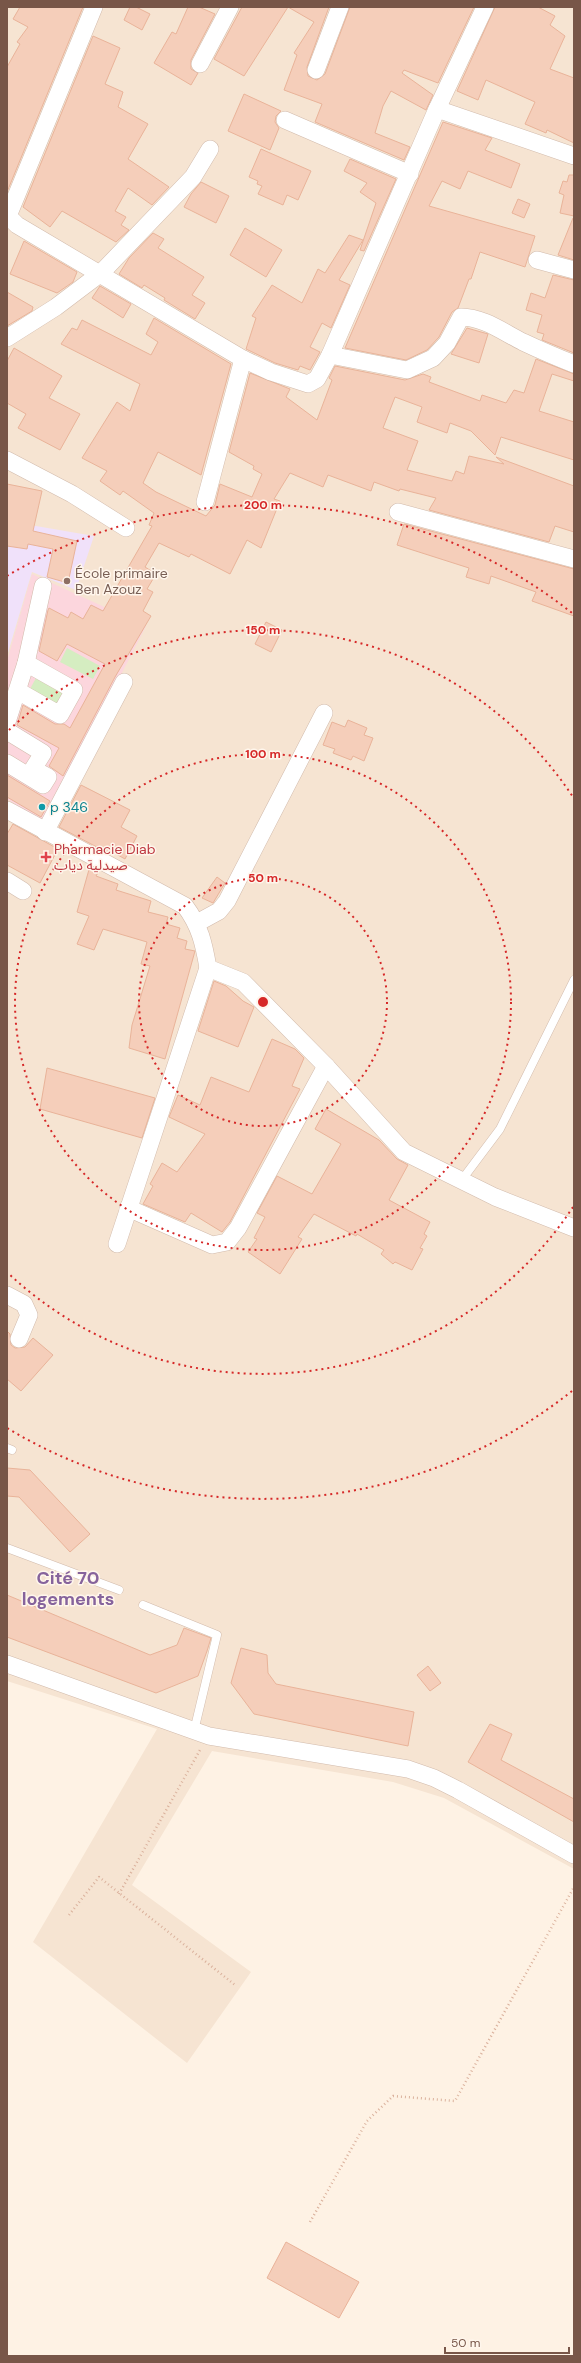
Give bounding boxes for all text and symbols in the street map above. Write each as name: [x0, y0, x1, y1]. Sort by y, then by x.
text: 200 m: [244, 497, 282, 513]
place label: École primaire Ben Azouz: [75, 564, 168, 598]
marker: École primaire Ben Azouz: [62, 576, 72, 586]
text: 150 m: [246, 622, 280, 638]
text: 100 m: [245, 746, 281, 762]
place label: p 346: [50, 798, 88, 816]
marker: p 346: [37, 802, 47, 812]
place label: Pharmacie Diab صيدلية دياب: [54, 840, 156, 874]
marker: Pharmacie Diab صيدلية دياب: [41, 852, 51, 862]
text: 50 m: [248, 870, 278, 886]
centre of rings: [256, 995, 270, 1009]
district label: Cité 70 logements: [22, 1566, 114, 1611]
scale bar: [445, 2329, 569, 2355]
text: 50 m: [451, 2335, 480, 2351]

